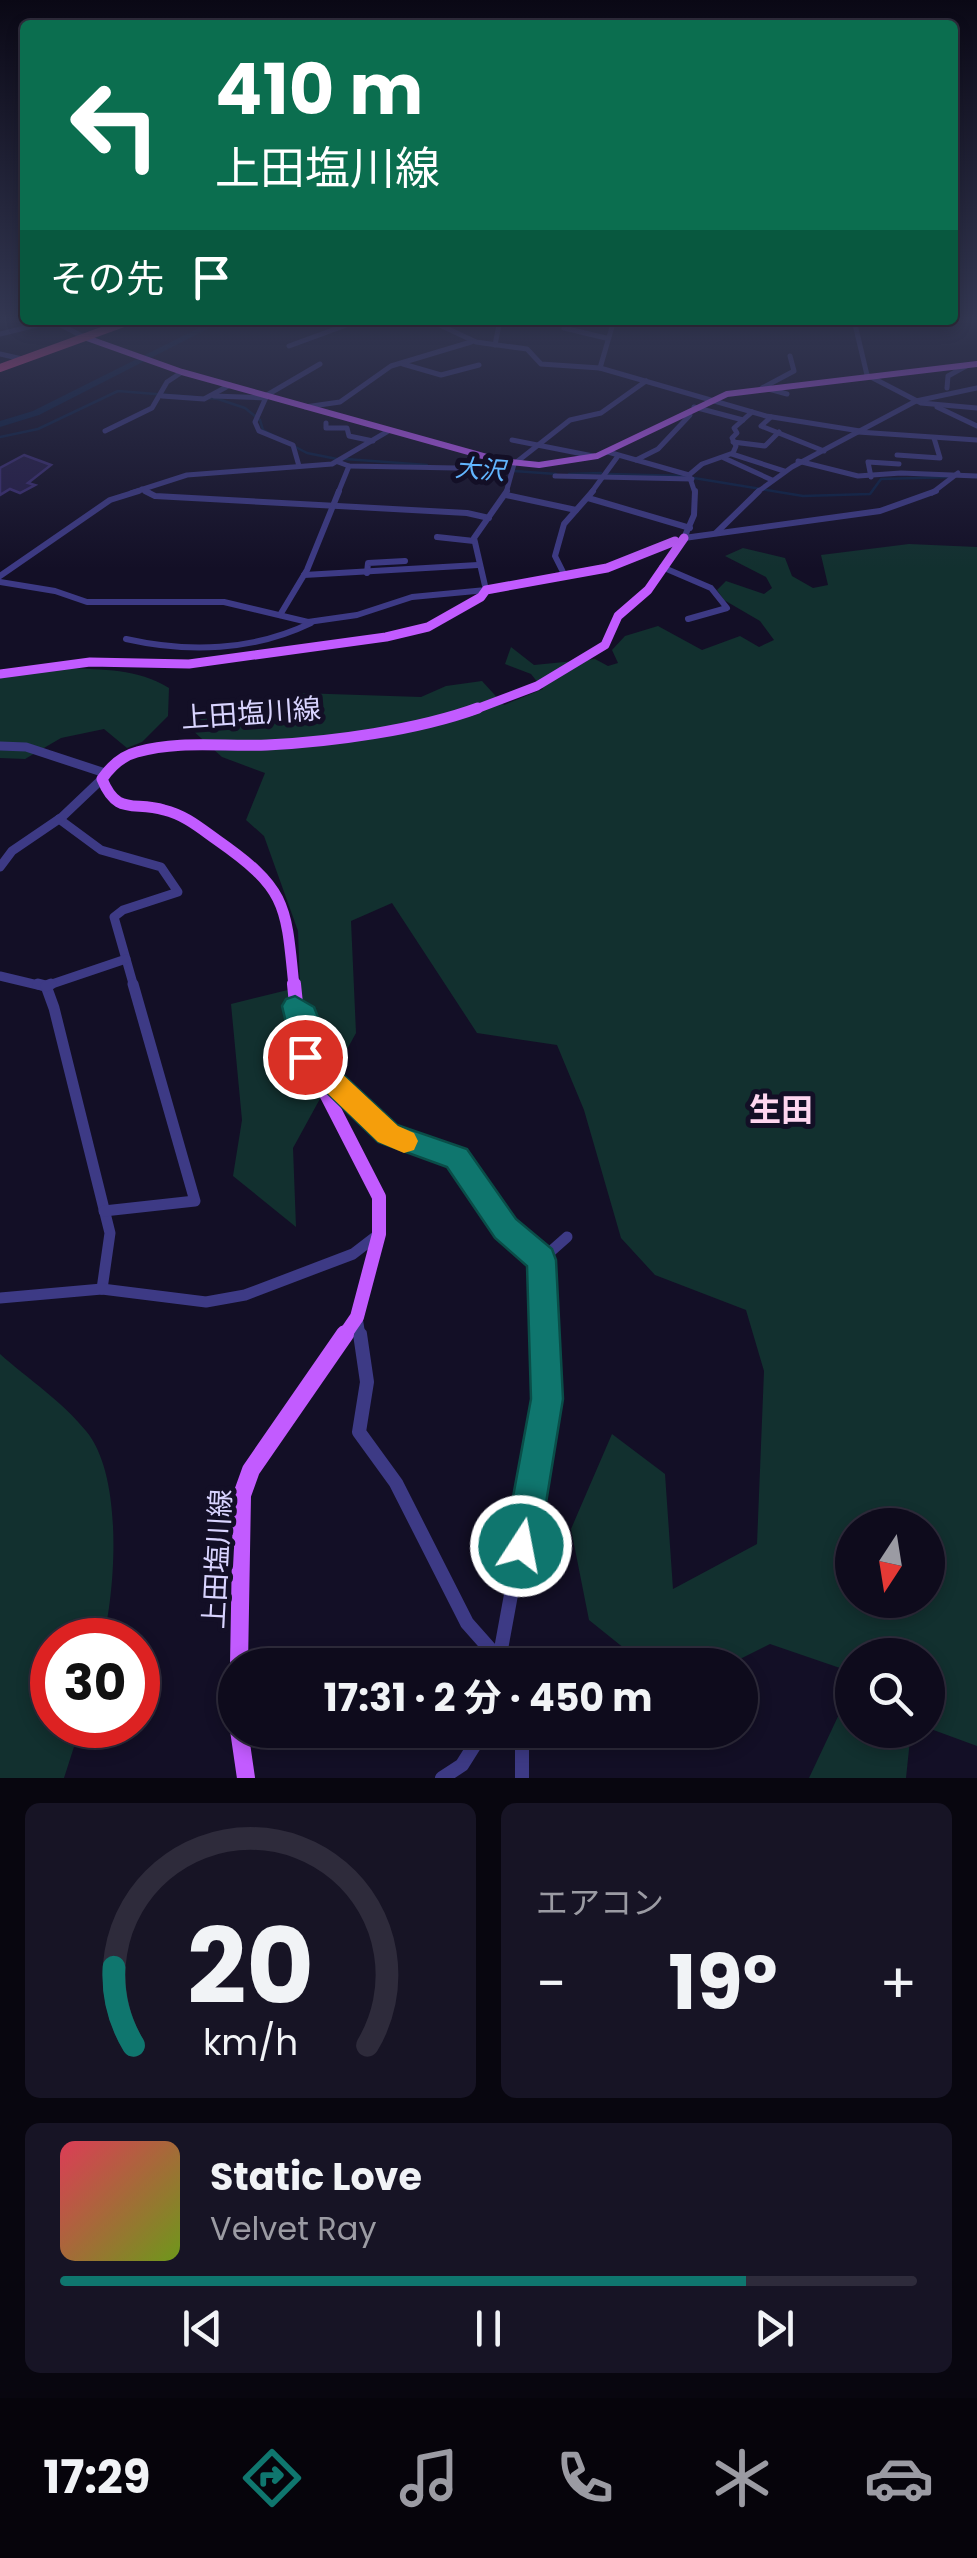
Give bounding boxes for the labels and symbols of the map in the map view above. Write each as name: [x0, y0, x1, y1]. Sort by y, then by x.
water label: 大沢: [454, 450, 509, 489]
street label: 上田塩川線: [180, 689, 322, 738]
pin: [263, 1015, 348, 1100]
district label: 生田: [749, 1087, 813, 1132]
street label: 上田塩川線: [194, 1488, 241, 1630]
position arrow: [469, 1494, 573, 1598]
north arrow: [835, 1508, 945, 1618]
speed limit sign: 30: [30, 1618, 160, 1748]

